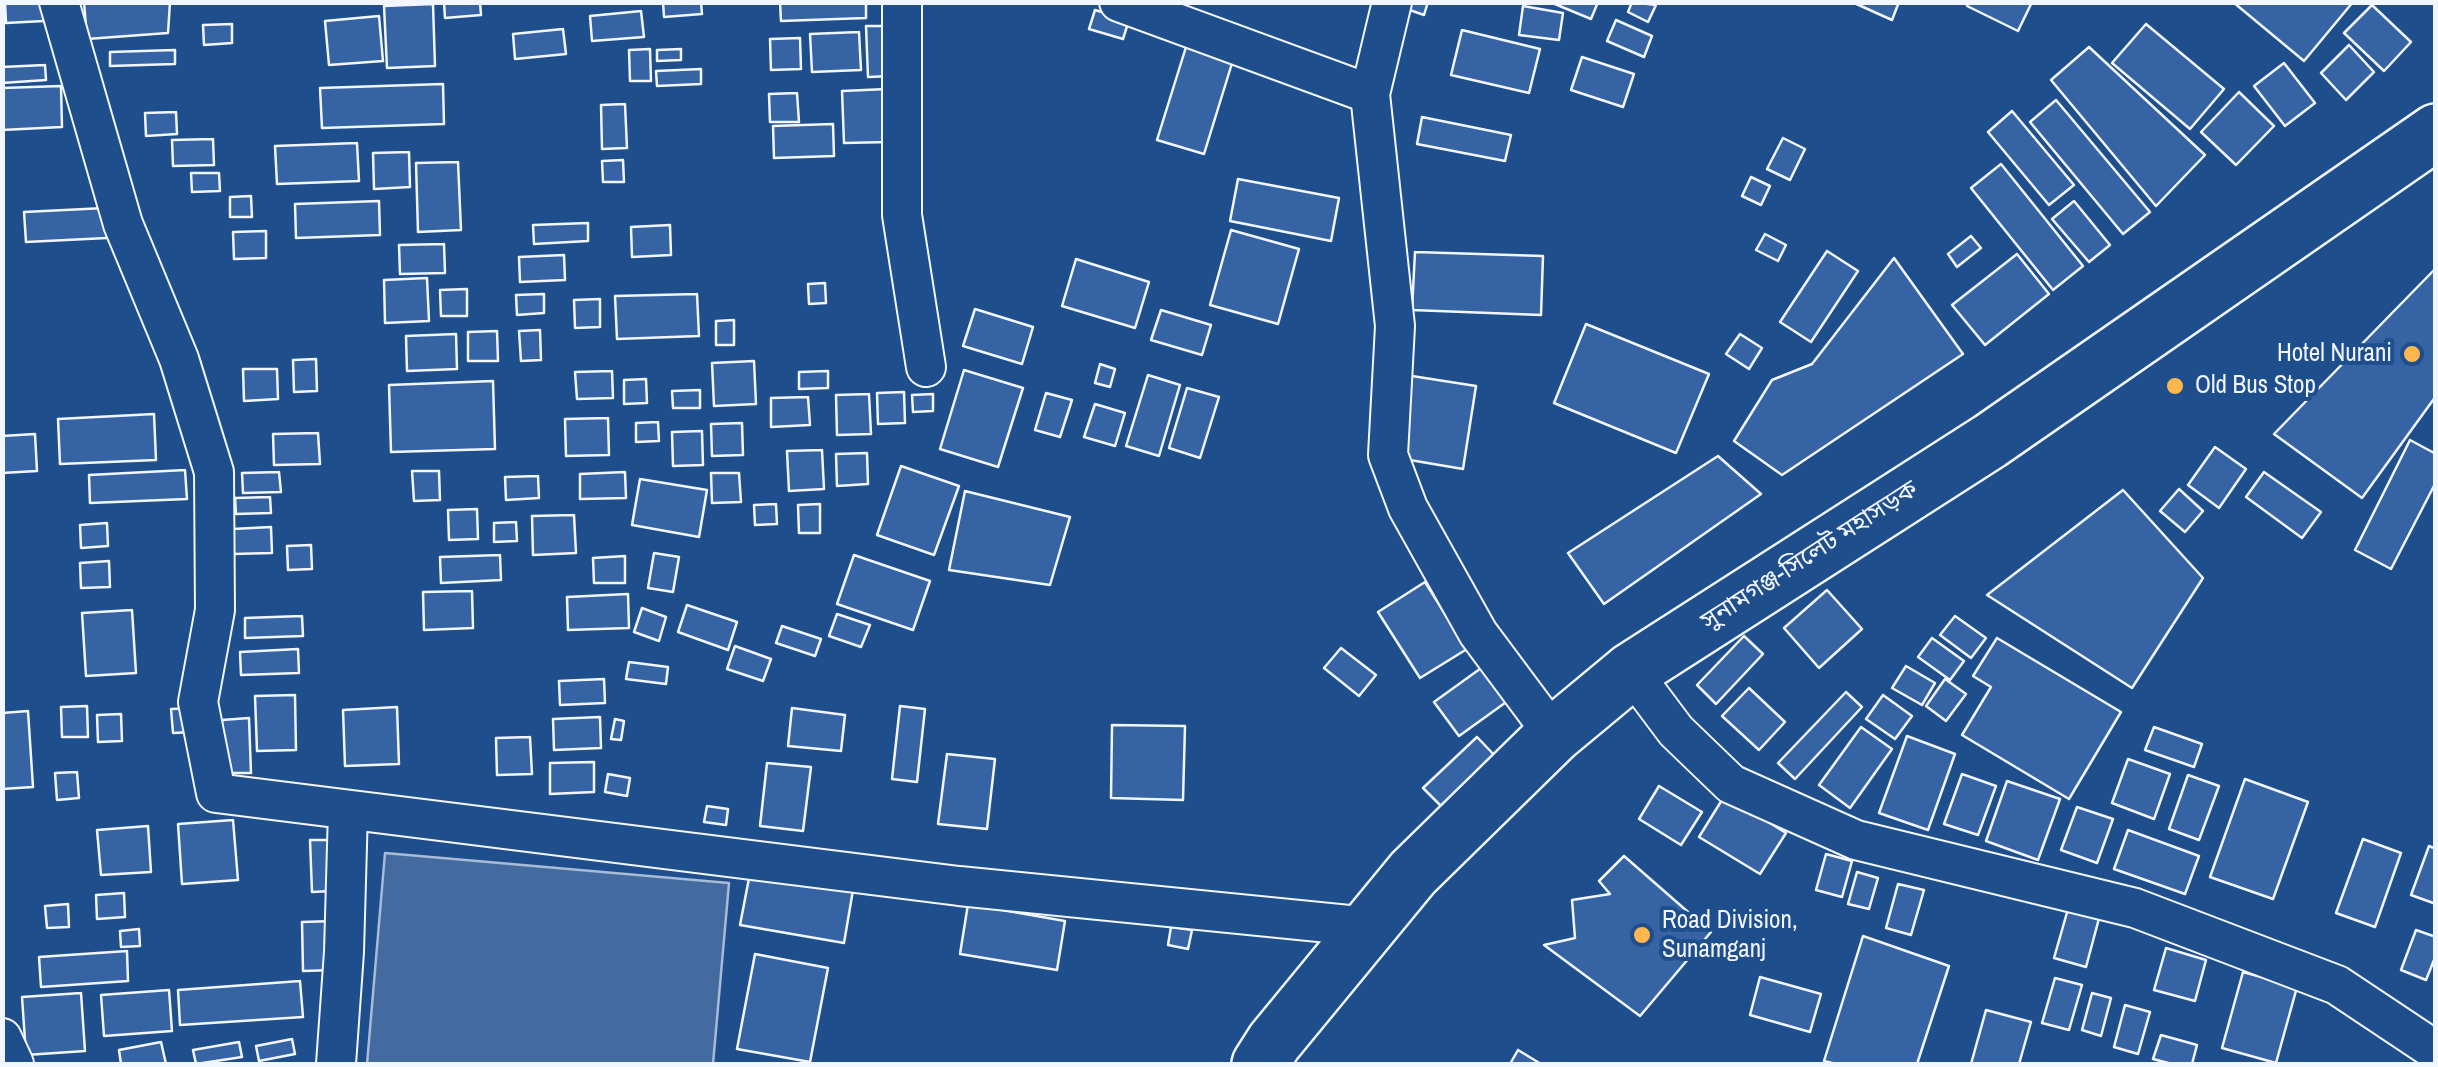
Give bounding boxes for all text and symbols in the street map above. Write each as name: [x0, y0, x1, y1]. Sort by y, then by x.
place label: Hotel Nurani: [2277, 339, 2392, 369]
marker: Hotel Nurani: [2401, 343, 2423, 365]
place label: Old Bus Stop: [2195, 371, 2316, 401]
marker: Old Bus Stop: [2164, 375, 2186, 397]
street label: সুনামগঞ্জ-সিলেট মহাসড়ক: [1696, 475, 1924, 637]
place label: Road Division, Sunamganj: [1662, 906, 1798, 965]
marker: Road Division, Sunamganj: [1631, 924, 1653, 946]

